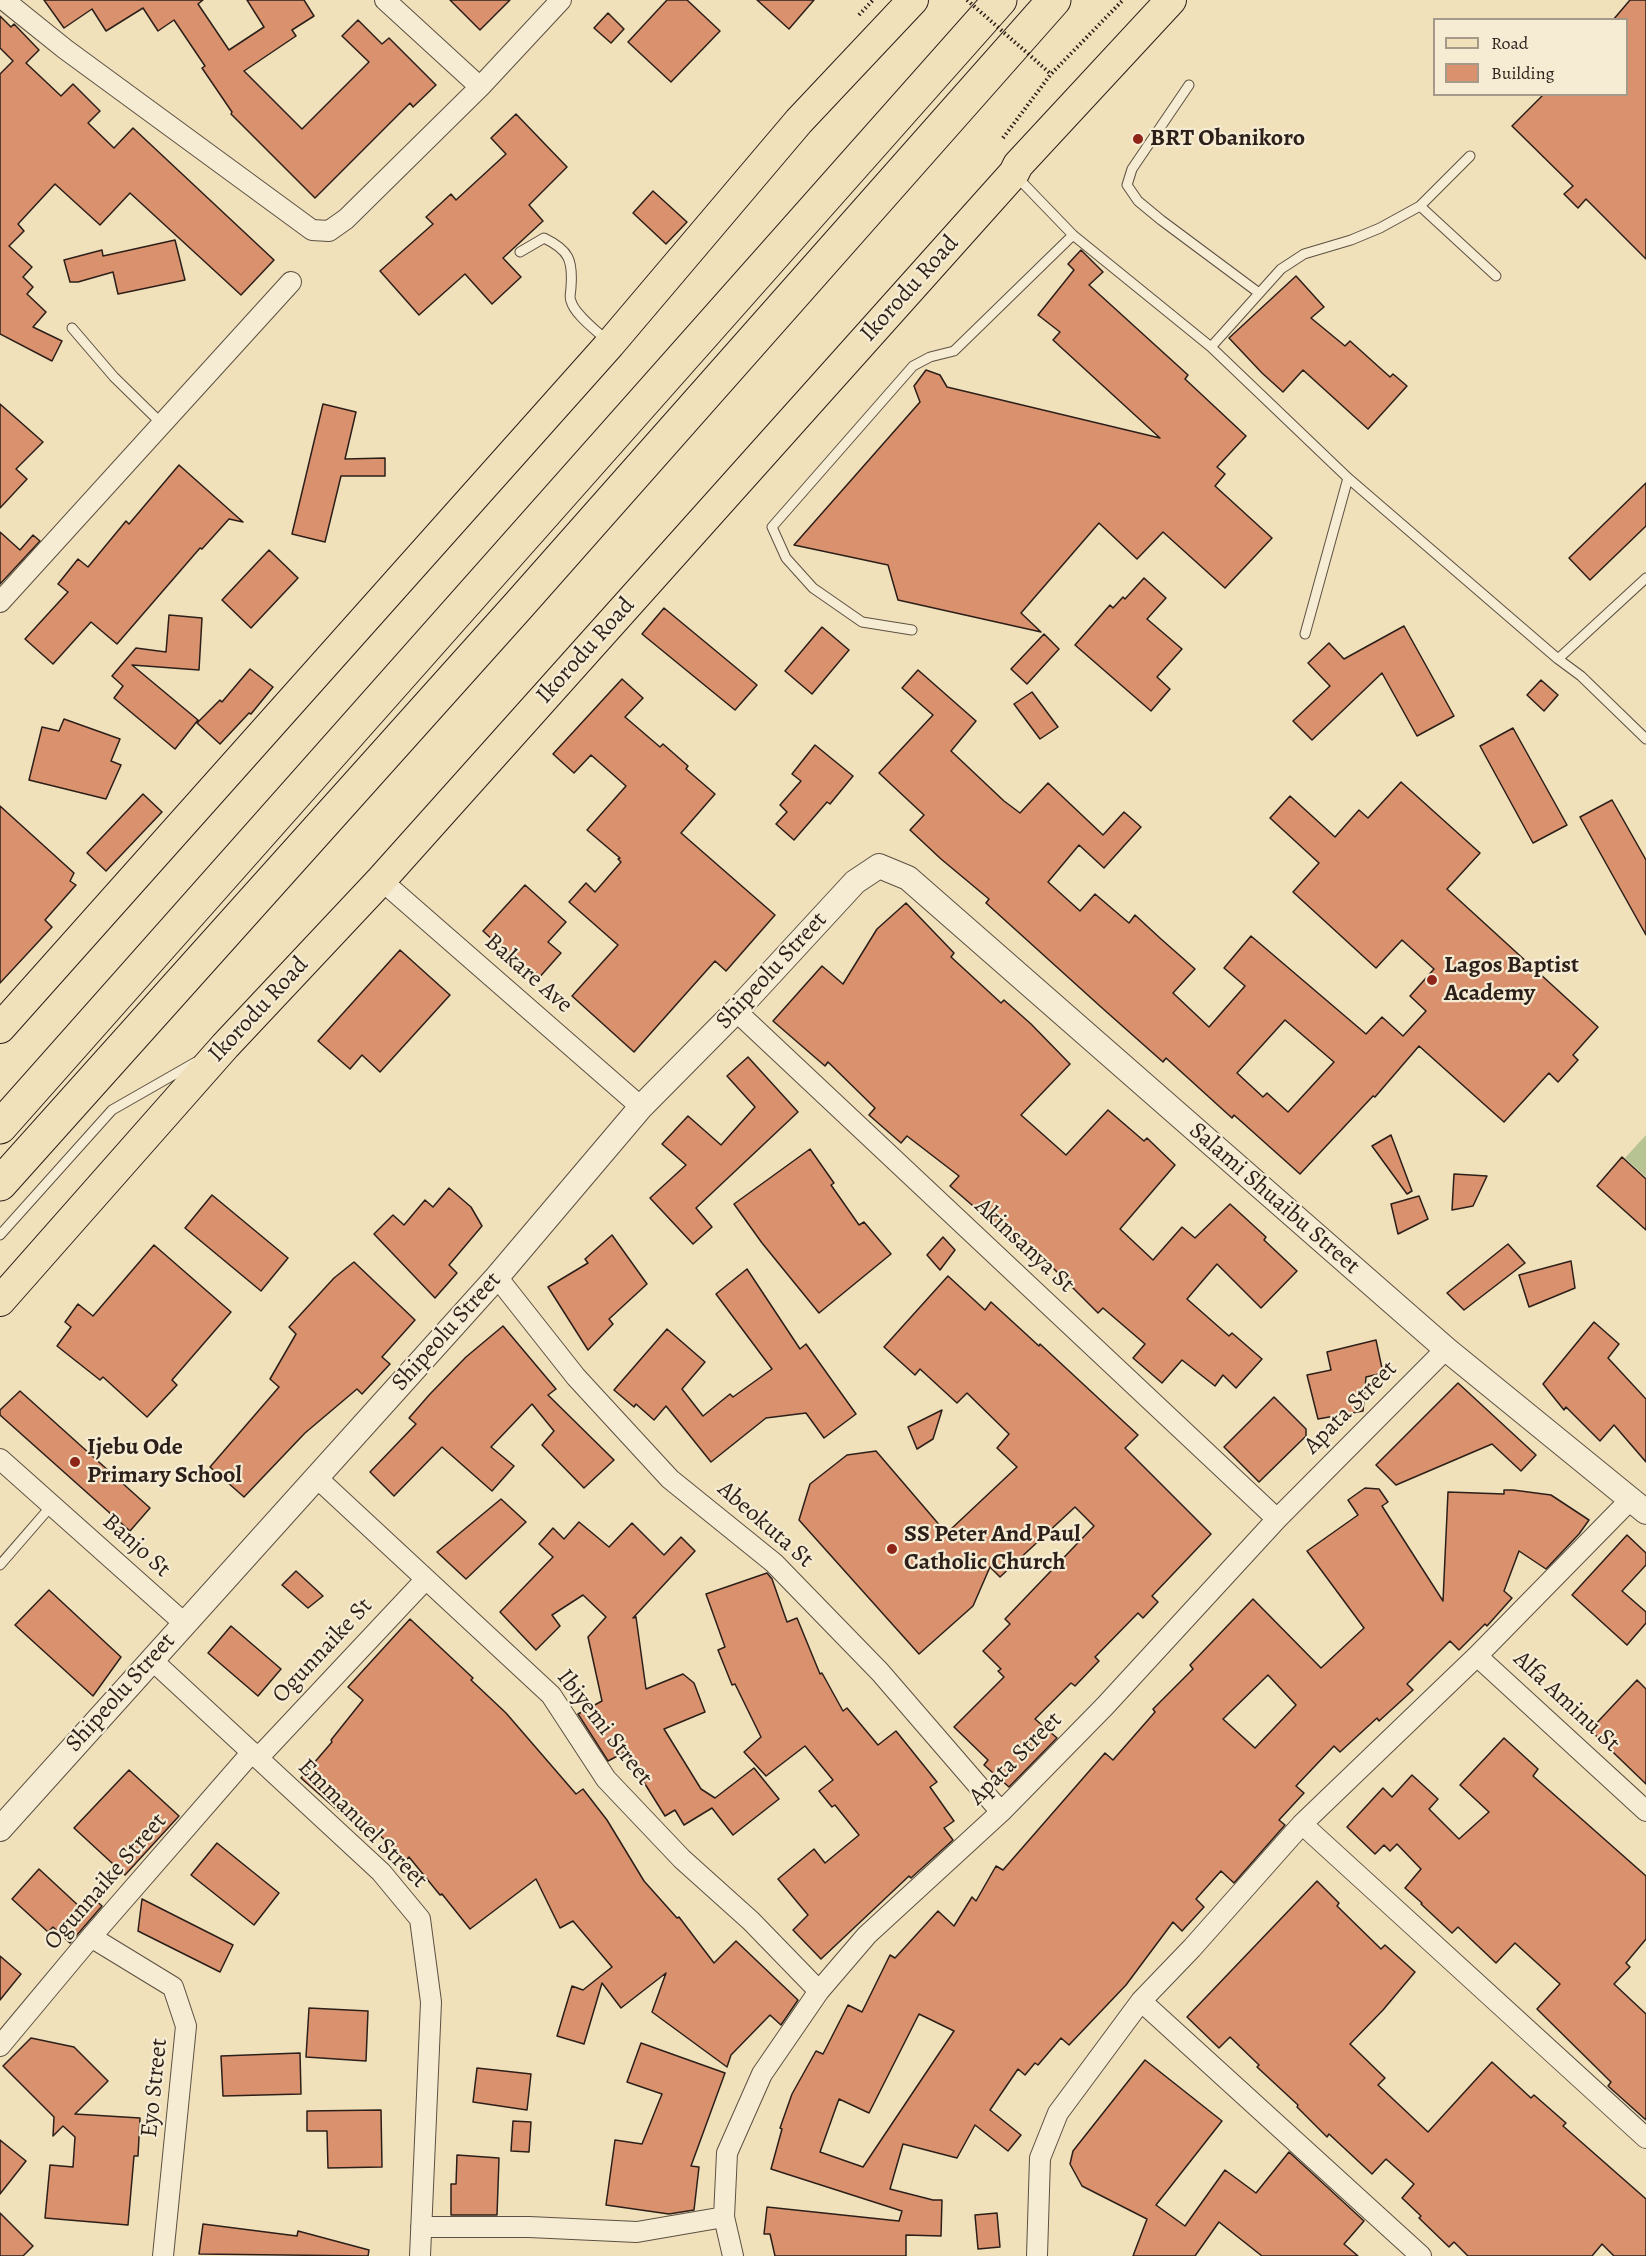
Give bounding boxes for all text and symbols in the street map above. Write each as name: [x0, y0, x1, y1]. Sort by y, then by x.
legend: [1433, 18, 1628, 96]
text: Road: [1491, 31, 1528, 55]
text: Building: [1491, 61, 1555, 85]
place label: BRT Obanikoro: [1150, 125, 1305, 153]
marker: BRT Obanikoro: [1131, 132, 1145, 146]
street label: Ikorodu Road: [855, 230, 965, 348]
street label: Ikorodu Road: [531, 592, 641, 710]
street label: Shipeolu Street: [710, 906, 834, 1036]
street label: Bakare Ave: [478, 928, 578, 1020]
street label: Ikorodu Road: [203, 951, 315, 1069]
place label: Lagos Baptist Academy: [1444, 952, 1579, 1008]
marker: Lagos Baptist Academy: [1425, 973, 1439, 987]
street label: Salami Shuaibu Street: [1183, 1117, 1365, 1281]
street label: Akinsanya St: [968, 1193, 1080, 1299]
street label: Shipeolu Street: [386, 1267, 508, 1397]
street label: Apata Street: [1298, 1355, 1404, 1461]
place label: Ijebu Ode Primary School: [87, 1434, 242, 1490]
marker: Ijebu Ode Primary School: [68, 1455, 82, 1469]
street label: Abeokuta St: [711, 1475, 819, 1575]
street label: Banjo St: [96, 1508, 176, 1584]
place label: SS Peter And Paul Catholic Church: [904, 1521, 1081, 1577]
marker: SS Peter And Paul Catholic Church: [885, 1542, 899, 1556]
street label: Ogunnaike St: [267, 1592, 379, 1710]
street label: Shipeolu Street: [60, 1628, 182, 1758]
street label: Alfa Aminu St: [1507, 1645, 1625, 1759]
street label: Ibiyemi Street: [550, 1664, 658, 1792]
street label: Apata Street: [963, 1706, 1069, 1812]
street label: Emmanuel Street: [291, 1753, 433, 1895]
street label: Ogunnaike Street: [39, 1808, 173, 1956]
street label: Eyo Street: [135, 2037, 175, 2139]

